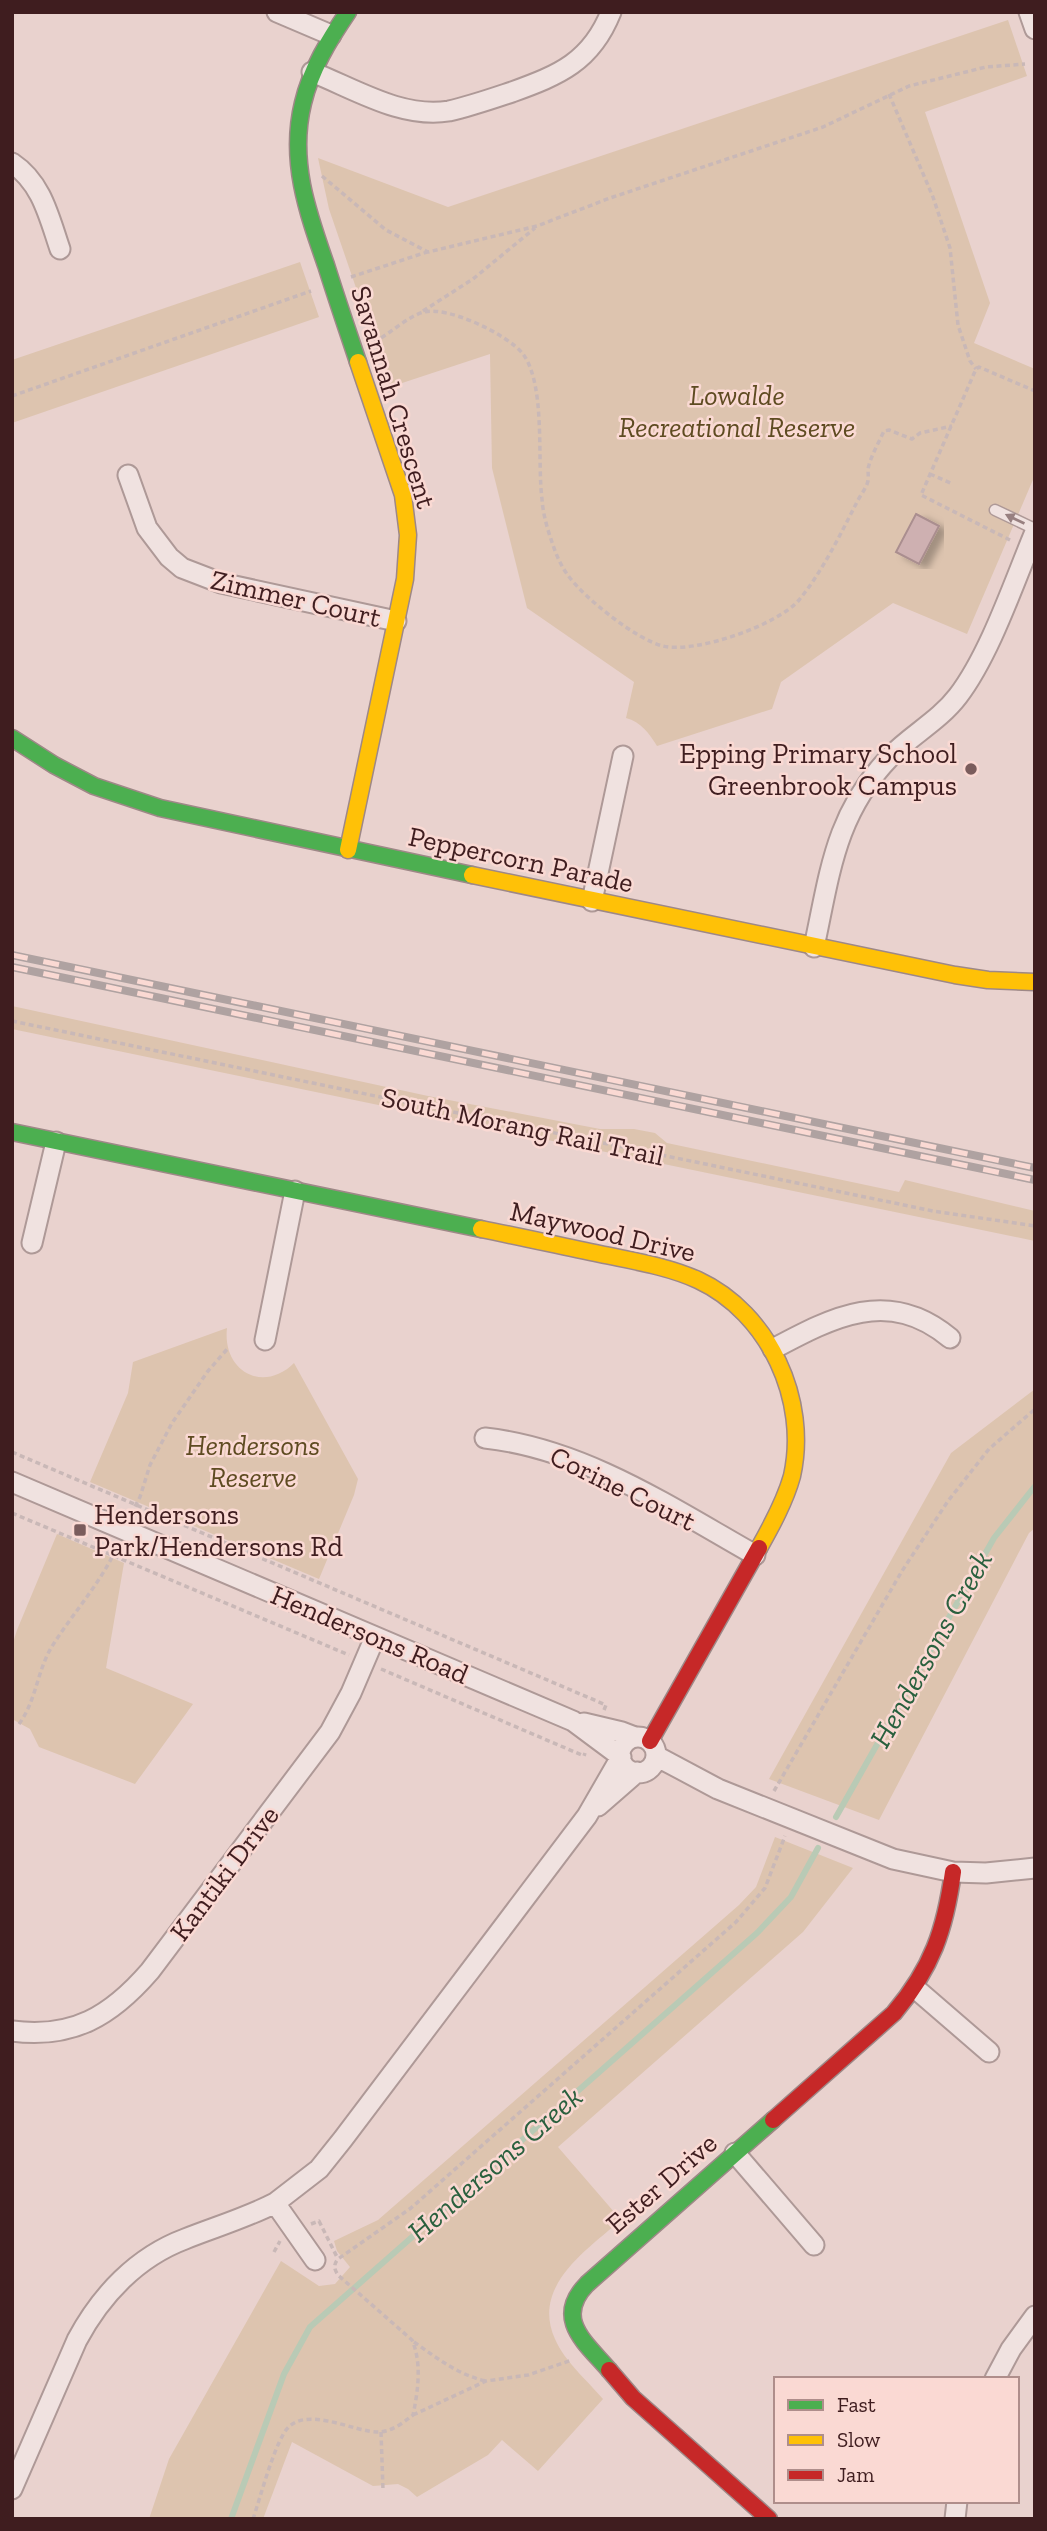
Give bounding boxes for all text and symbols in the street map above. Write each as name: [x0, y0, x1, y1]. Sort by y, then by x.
street label: Savannah Crescent: [344, 282, 443, 513]
park label: Lowalde Recreational Reserve: [619, 379, 855, 444]
one-way arrow: [1005, 514, 1025, 525]
street label: Zimmer Court: [208, 563, 385, 634]
place label: Epping Primary School Greenbrook Campus: [679, 737, 957, 802]
marker: Epping Primary School Greenbrook Campus: [963, 761, 979, 777]
street label: Peppercorn Parade: [405, 820, 636, 899]
street label: South Morang Rail Trail: [379, 1080, 667, 1173]
street label: Maywood Drive: [507, 1194, 699, 1269]
park label: Hendersons Reserve: [186, 1429, 320, 1494]
street label: Corine Court: [545, 1439, 702, 1538]
place label: Hendersons Park/Hendersons Rd: [94, 1498, 343, 1563]
marker: Hendersons Park/Hendersons Rd: [72, 1522, 88, 1538]
water label: Hendersons Creek: [862, 1544, 1000, 1754]
street label: Hendersons Road: [266, 1578, 474, 1691]
street label: Kantiki Drive: [163, 1799, 286, 1947]
water label: Hendersons Creek: [400, 2078, 590, 2250]
street label: Ester Drive: [599, 2126, 723, 2240]
legend: [774, 2377, 1019, 2503]
text: Fast: [837, 2392, 876, 2417]
text: Slow: [837, 2427, 880, 2452]
text: Jam: [837, 2462, 874, 2487]

